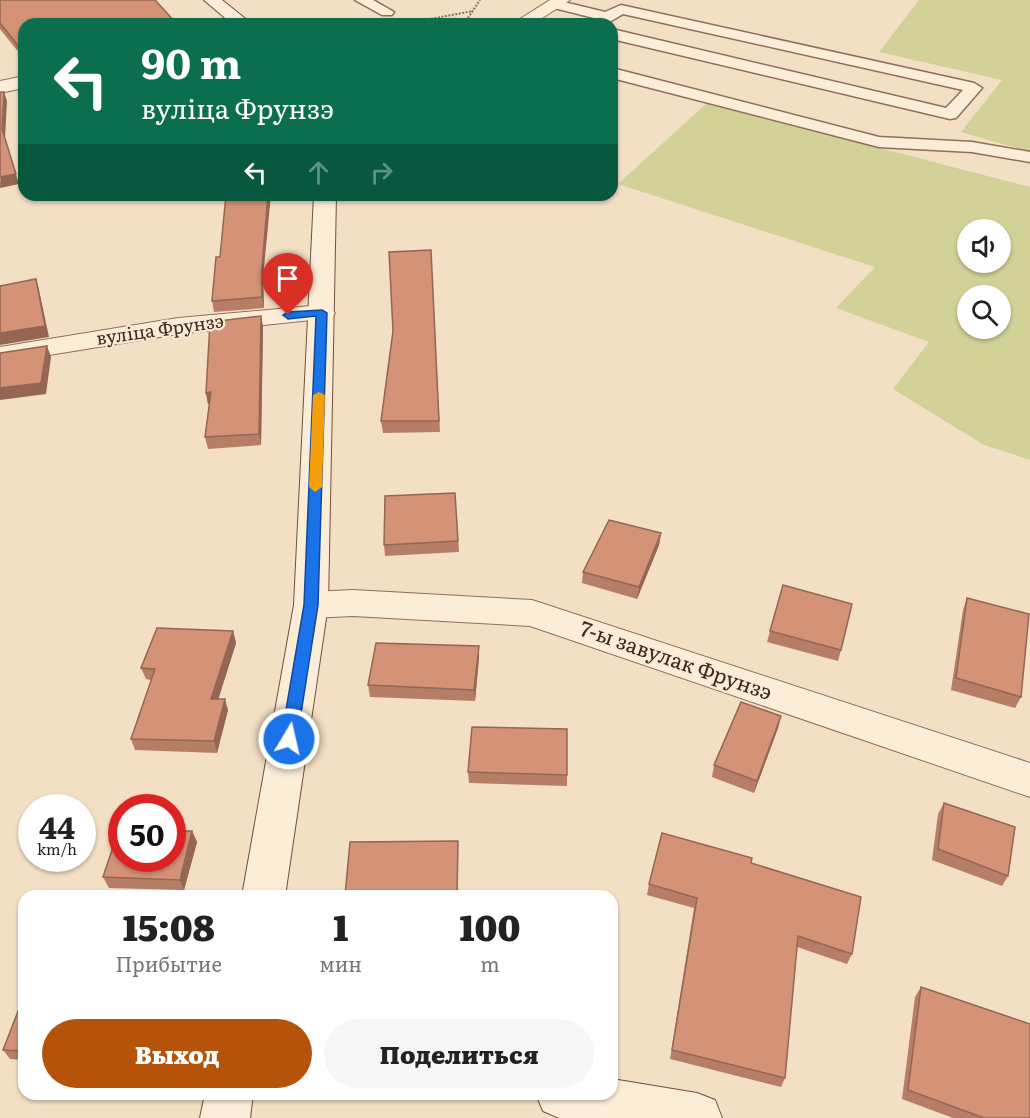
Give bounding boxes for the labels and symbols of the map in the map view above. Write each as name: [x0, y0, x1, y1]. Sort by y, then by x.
pin: [262, 253, 313, 315]
street label: вуліца Фрунзэ: [94, 306, 225, 351]
street label: 7-ы завулак Фрунзэ: [577, 611, 777, 706]
position arrow: [257, 707, 321, 771]
speed limit sign: 50: [108, 794, 186, 872]

